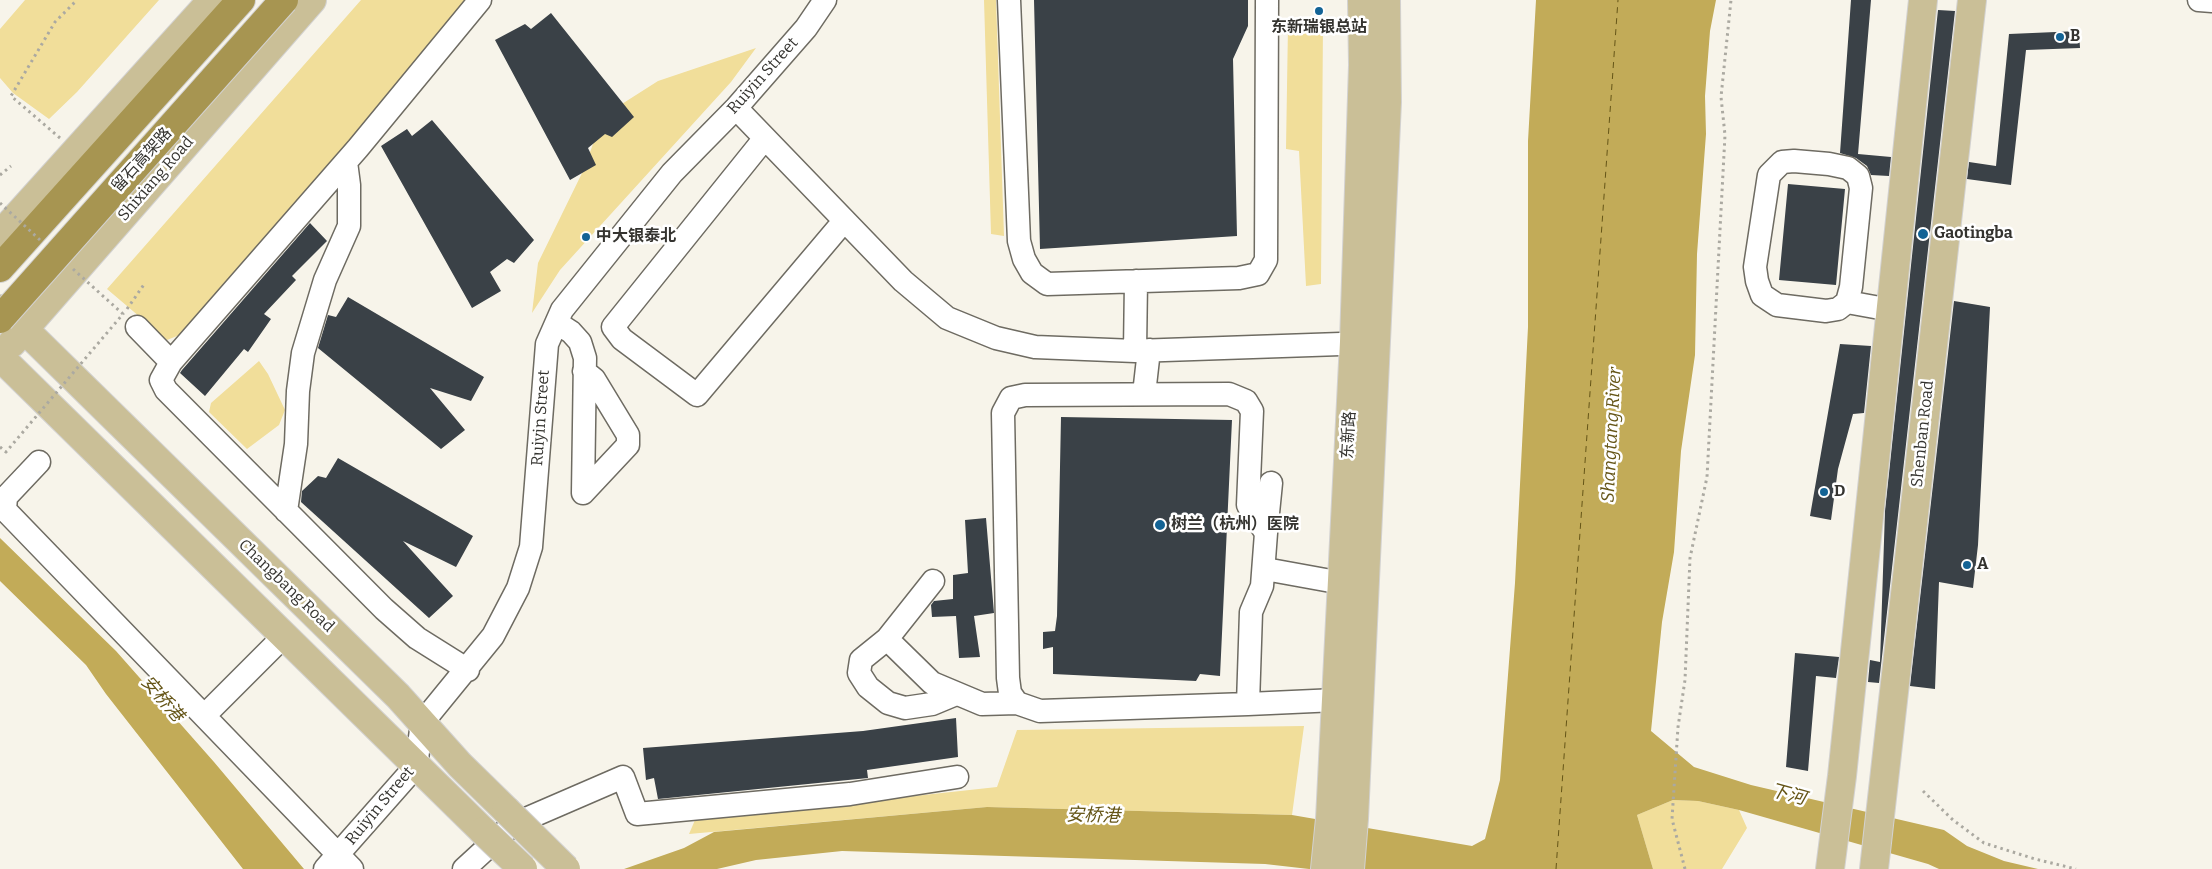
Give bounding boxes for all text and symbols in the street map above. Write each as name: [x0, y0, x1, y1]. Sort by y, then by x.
marker: 东新瑞银总站: [1313, 5, 1325, 17]
place label: 东新瑞银总站: [1271, 18, 1367, 38]
place label: B: [2070, 27, 2080, 47]
marker: B: [2054, 31, 2066, 43]
street label: Ruiyin Street: [724, 34, 802, 118]
street label: 留石高架路: [108, 124, 176, 196]
street label: Shixiang Road: [114, 133, 198, 225]
place label: Gaotingba: [1934, 224, 2013, 244]
place label: 中大银泰北: [596, 227, 676, 247]
marker: Gaotingba: [1916, 227, 1930, 241]
marker: 中大银泰北: [580, 231, 592, 243]
water label: Shangtang River: [1598, 367, 1626, 503]
street label: Ruiyin Street: [528, 369, 554, 467]
street label: Shenban Road: [1908, 380, 1938, 488]
street label: 东新路: [1338, 411, 1360, 459]
place label: D: [1834, 482, 1845, 502]
marker: D: [1818, 486, 1830, 498]
place label: 树兰（杭州）医院: [1171, 515, 1299, 535]
marker: 树兰（杭州）医院: [1153, 518, 1167, 532]
street label: Changbang Road: [234, 536, 338, 636]
place label: A: [1977, 555, 1988, 575]
marker: A: [1961, 559, 1973, 571]
water label: 安桥港: [136, 672, 188, 726]
street label: Ruiyin Street: [342, 763, 418, 849]
water label: 下河: [1768, 780, 1808, 810]
water label: 安桥港: [1066, 805, 1120, 827]

